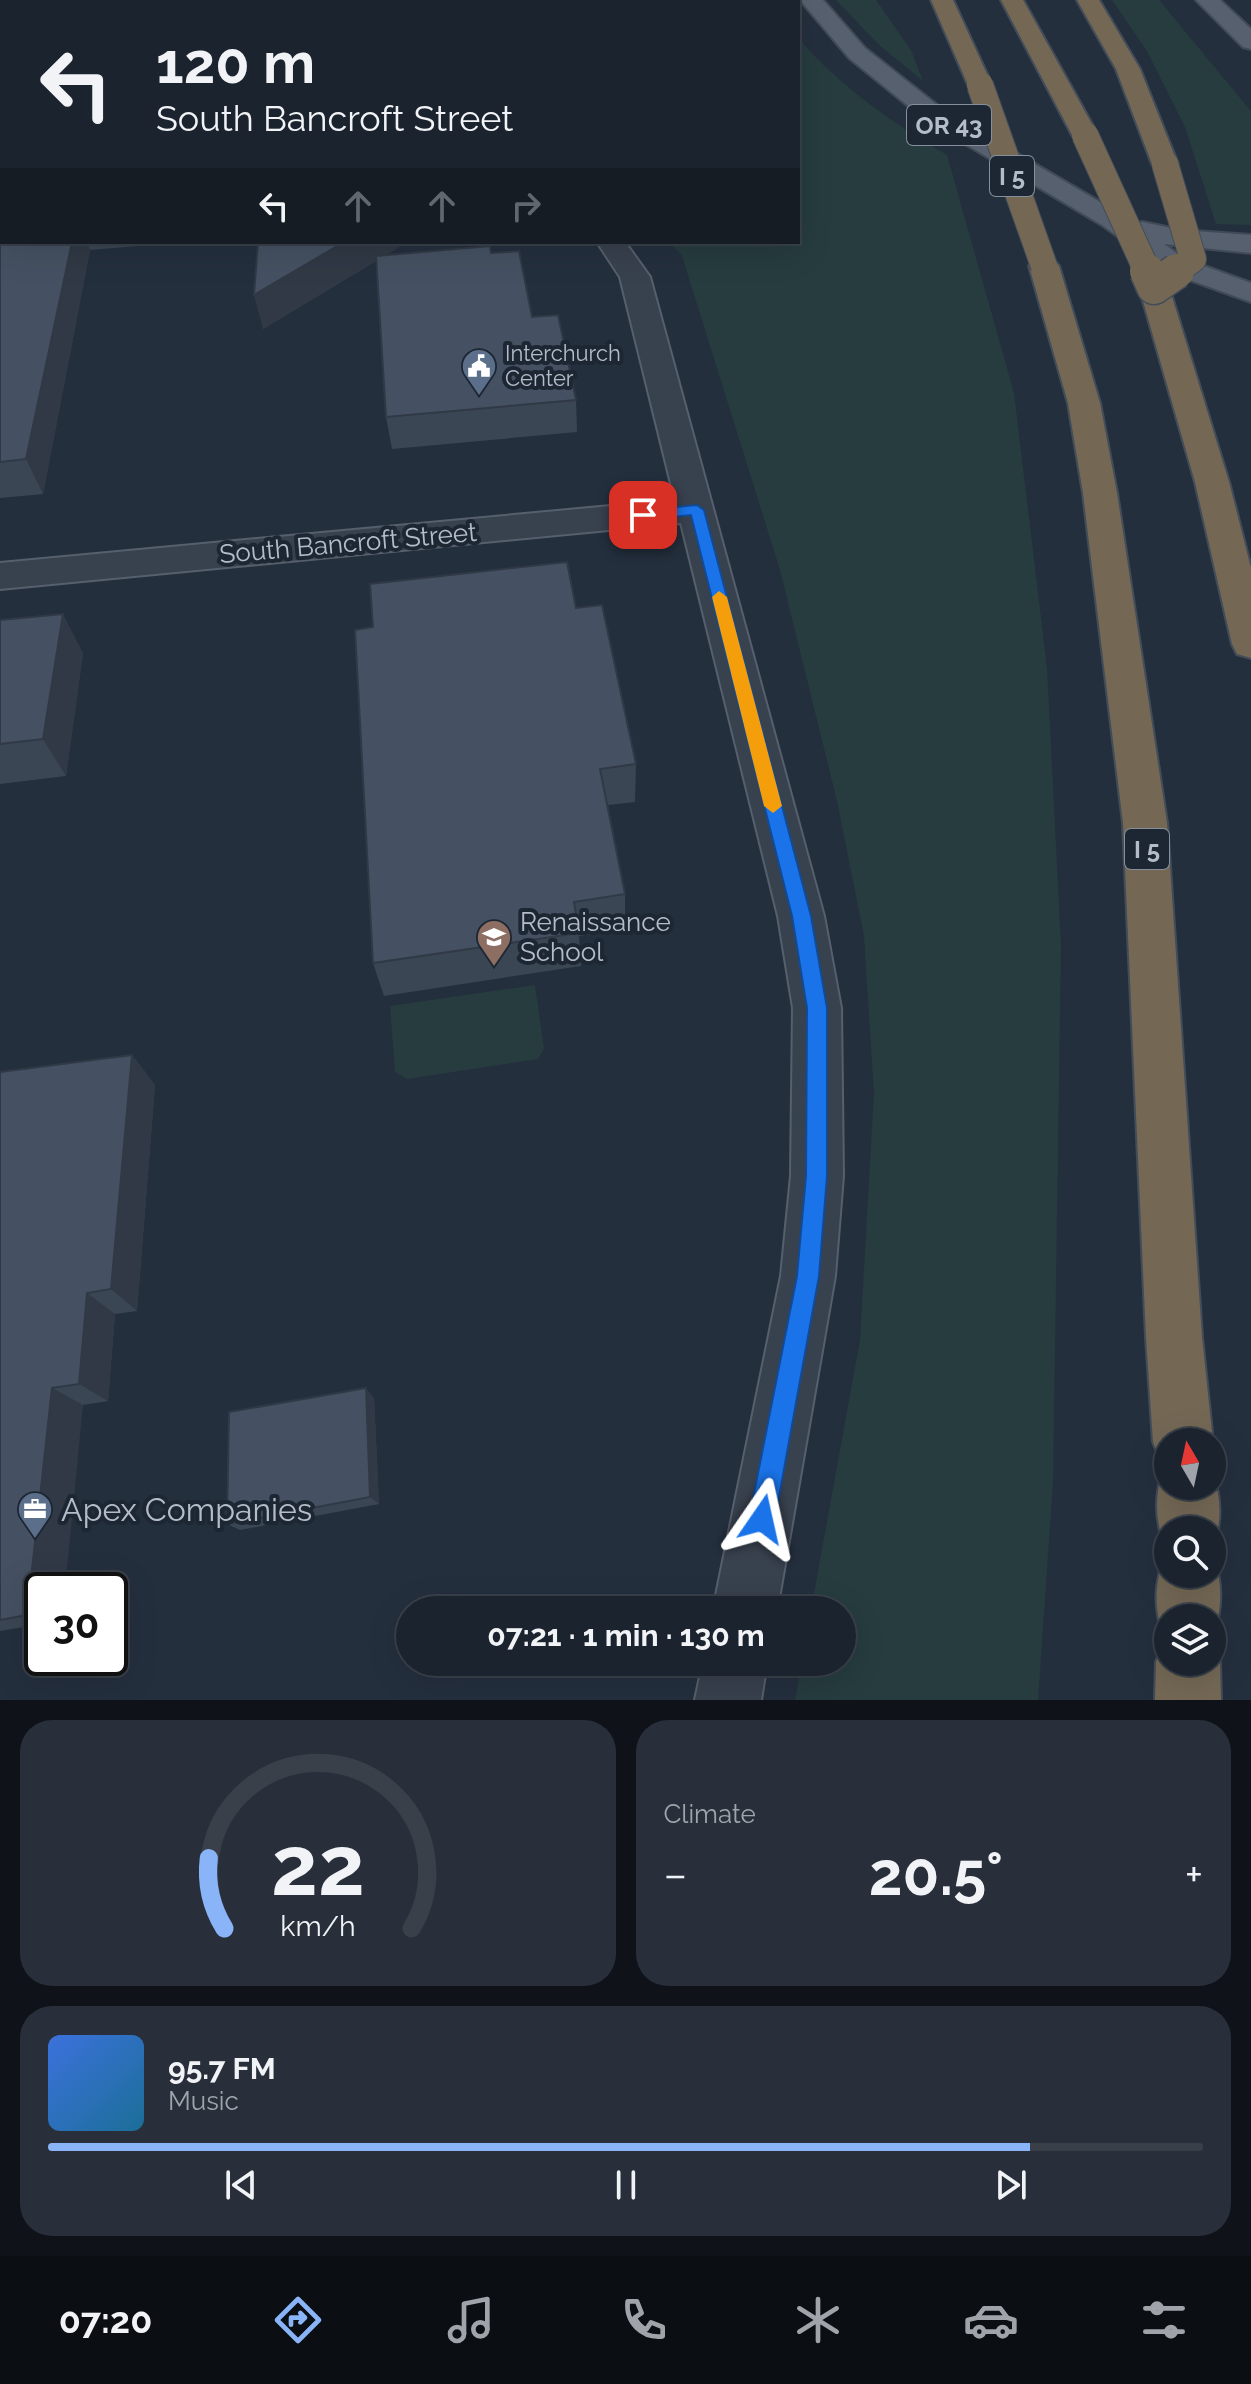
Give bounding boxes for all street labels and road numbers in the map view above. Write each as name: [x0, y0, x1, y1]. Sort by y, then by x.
road number: OR 43: [907, 105, 991, 145]
road number: I 5: [990, 156, 1034, 196]
street label: South Bancroft Street: [218, 517, 478, 569]
road number: I 5: [1125, 829, 1169, 869]

